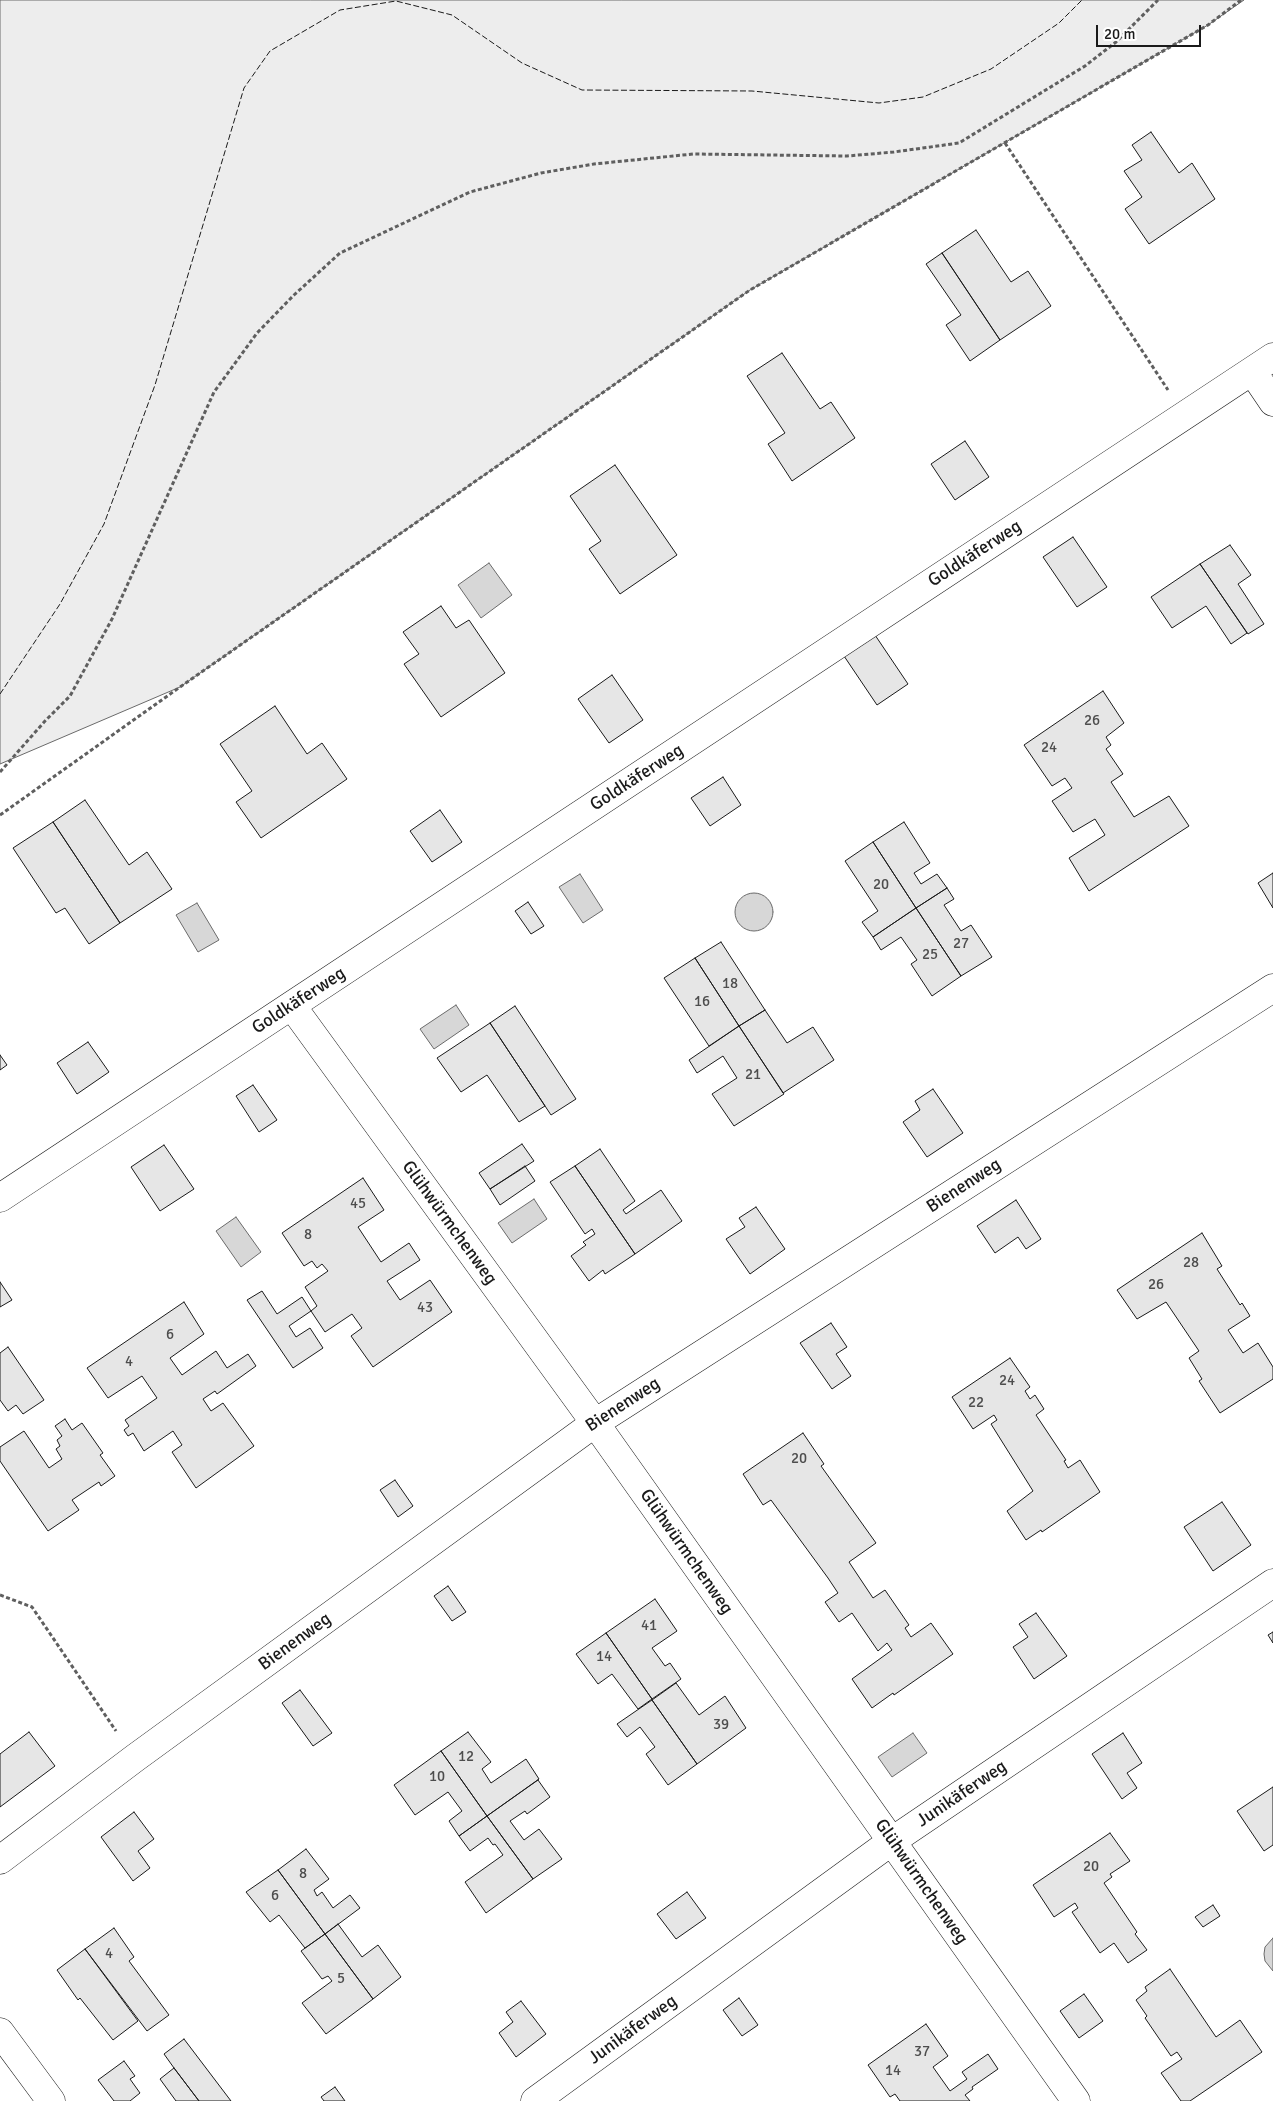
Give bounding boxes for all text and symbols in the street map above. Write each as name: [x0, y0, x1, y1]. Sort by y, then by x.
scale bar: [1098, 15, 1203, 47]
text: 20 m: [1104, 25, 1135, 43]
street label: Goldkäferweg: [924, 516, 1026, 592]
house number: 26: [1084, 712, 1100, 730]
house number: 24: [1041, 739, 1057, 757]
street label: Goldkäferweg: [586, 740, 688, 816]
house number: 20: [873, 876, 889, 894]
house number: 27: [953, 935, 969, 953]
house number: 25: [922, 946, 938, 964]
street label: Goldkäferweg: [248, 963, 350, 1039]
house number: 18: [722, 975, 738, 993]
house number: 16: [694, 993, 710, 1011]
house number: 21: [745, 1066, 761, 1084]
street label: Bienenweg: [923, 1154, 1005, 1218]
street label: Glühwürmchenweg: [397, 1157, 501, 1289]
house number: 45: [350, 1195, 366, 1213]
house number: 8: [304, 1226, 312, 1244]
house number: 28: [1183, 1254, 1199, 1272]
house number: 26: [1148, 1276, 1164, 1294]
house number: 43: [417, 1299, 433, 1317]
house number: 6: [166, 1326, 174, 1344]
house number: 4: [125, 1353, 133, 1371]
house number: 24: [999, 1372, 1015, 1390]
street label: Bienenweg: [582, 1373, 664, 1437]
house number: 22: [968, 1394, 984, 1412]
house number: 20: [791, 1450, 807, 1468]
street label: Glühwürmchenweg: [635, 1485, 737, 1619]
street label: Bienenweg: [255, 1608, 335, 1676]
house number: 41: [641, 1617, 657, 1635]
house number: 14: [596, 1648, 612, 1666]
house number: 39: [713, 1716, 729, 1734]
house number: 12: [458, 1748, 474, 1766]
street label: Junikäferweg: [913, 1756, 1011, 1832]
house number: 10: [429, 1768, 445, 1786]
street label: Glühwürmchenweg: [870, 1815, 972, 1949]
house number: 20: [1083, 1858, 1099, 1876]
house number: 8: [299, 1865, 307, 1883]
house number: 6: [271, 1887, 279, 1905]
house number: 4: [105, 1945, 113, 1963]
house number: 5: [337, 1970, 345, 1988]
street label: Junikäferweg: [585, 1991, 681, 2069]
house number: 37: [914, 2043, 930, 2061]
house number: 14: [885, 2062, 901, 2080]

